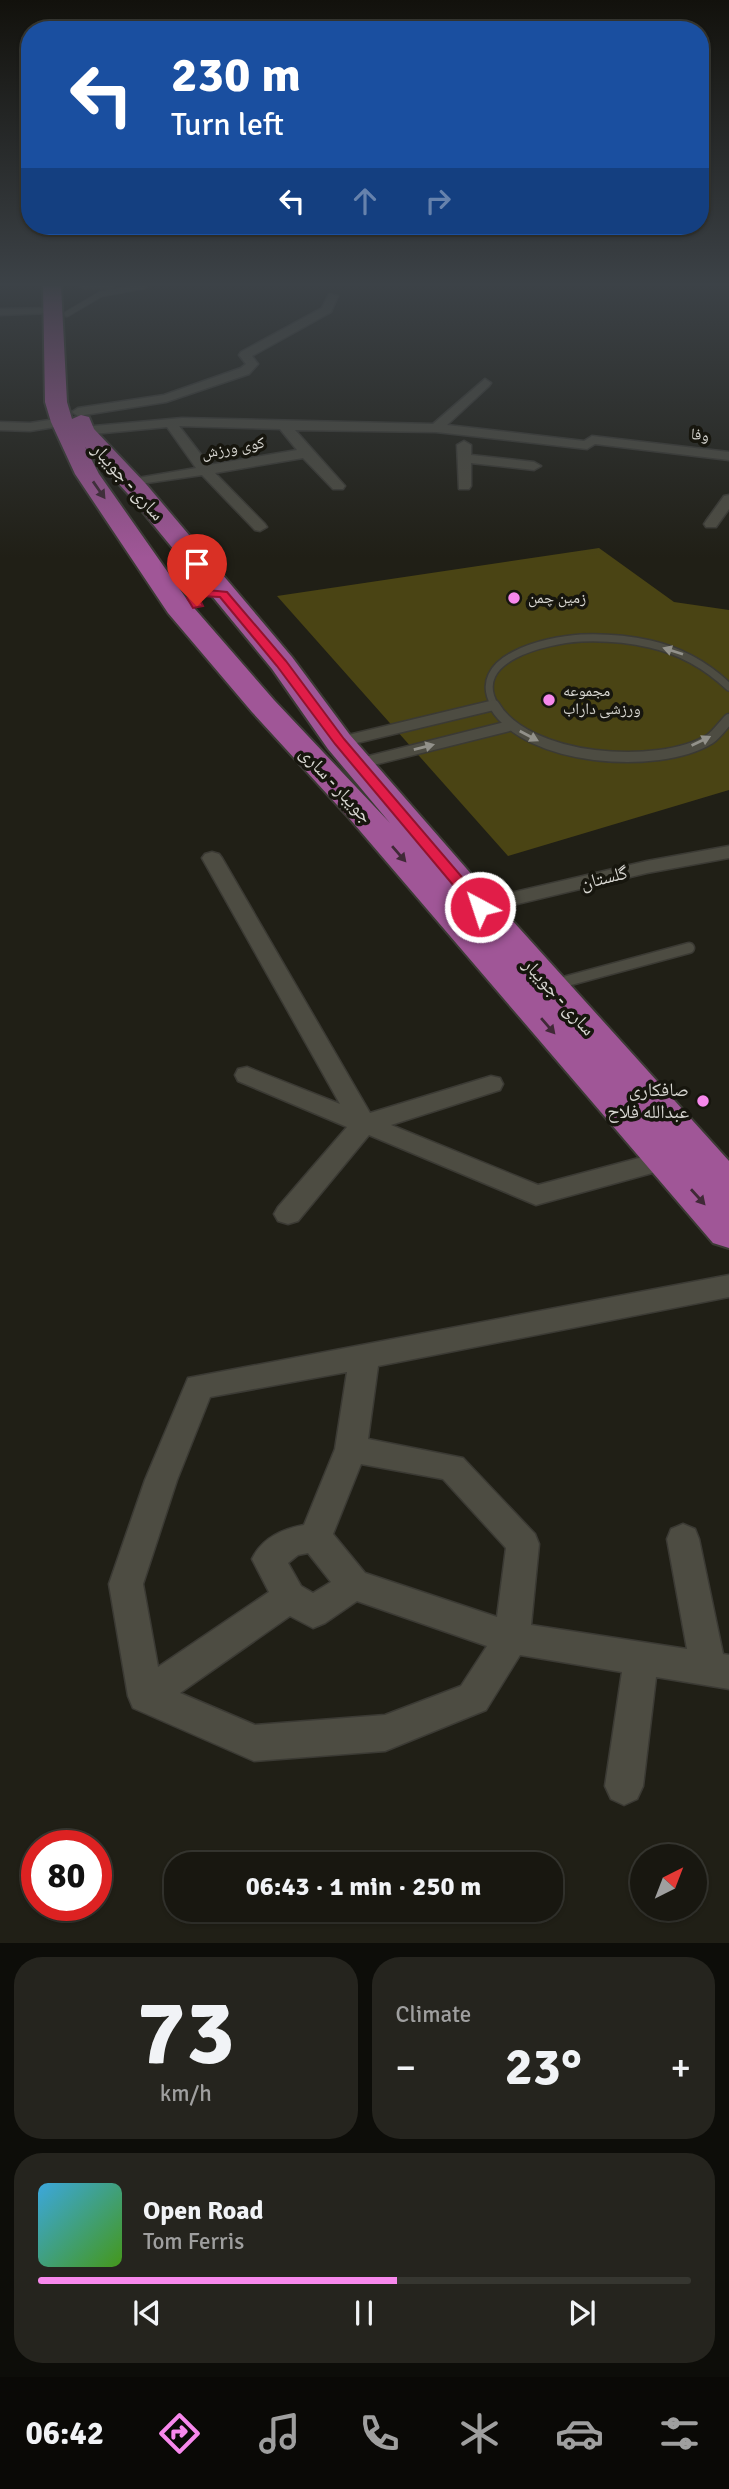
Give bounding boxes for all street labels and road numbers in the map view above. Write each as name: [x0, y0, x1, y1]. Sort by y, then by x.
street label: وفا: [690, 424, 710, 446]
street label: کوی ورزش: [200, 433, 266, 463]
street label: ساری - جویبار: [86, 437, 169, 526]
street label: جویبار - ساری: [294, 741, 378, 829]
street label: گلستان: [578, 861, 630, 895]
street label: ساری - جویبار: [517, 952, 600, 1041]

